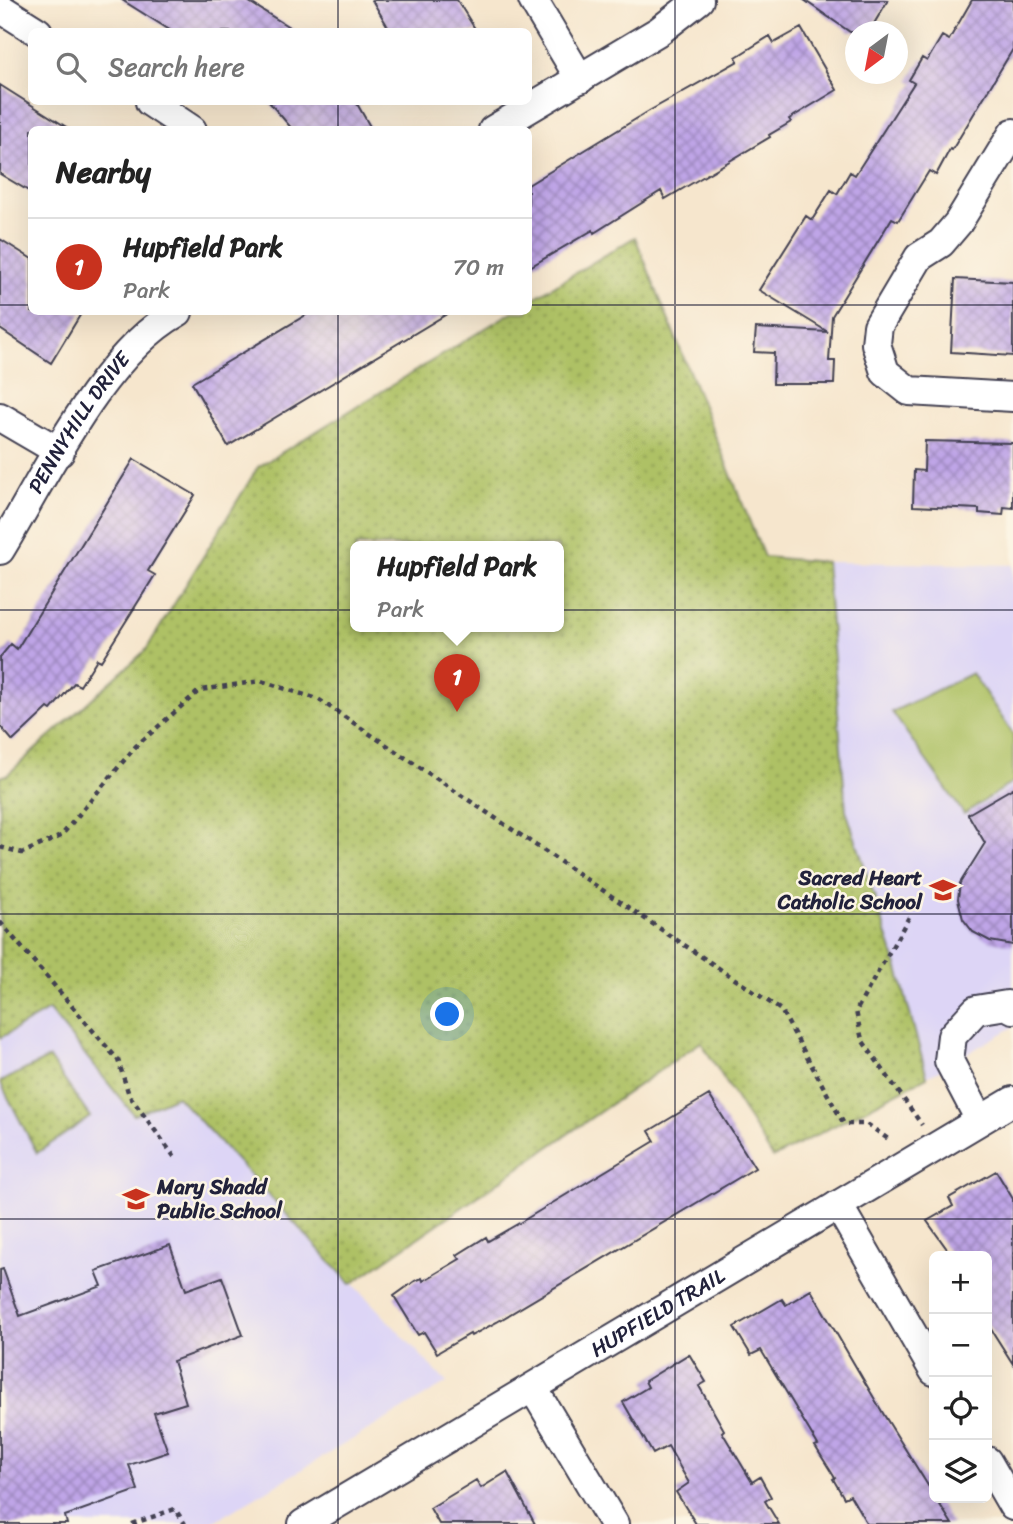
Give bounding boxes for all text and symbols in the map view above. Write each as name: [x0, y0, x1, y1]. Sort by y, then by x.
north arrow: [845, 21, 908, 84]
search box: [28, 28, 532, 105]
text: Search here: [108, 44, 245, 90]
icon: search: [52, 48, 90, 86]
text: Nearby: [56, 145, 151, 199]
text: Hupfield Park: [123, 224, 283, 270]
text: 1: [74, 247, 84, 288]
text: 70 m: [453, 247, 504, 288]
text: Park: [123, 270, 170, 311]
street label: PENNYHILL DRIVE: [17, 341, 141, 501]
popup: [350, 541, 564, 632]
text: Hupfield Park: [377, 543, 537, 589]
text: Park: [377, 589, 424, 630]
pin: 1: [434, 654, 480, 712]
place label: Sacred Heart Catholic School: [777, 859, 923, 921]
school or university icon: Sacred Heart Catholic School: [928, 875, 958, 905]
your location: [430, 997, 464, 1031]
place label: Mary Shadd Public School: [156, 1168, 283, 1230]
school or university icon: Mary Shadd Public School: [121, 1184, 151, 1214]
map controls: [929, 1251, 992, 1503]
button: +: [929, 1251, 992, 1314]
street label: HUPFIELD TRAIL: [583, 1257, 733, 1368]
button: −: [929, 1314, 992, 1377]
button: locate: [929, 1377, 992, 1440]
button: layers: [929, 1440, 992, 1503]

